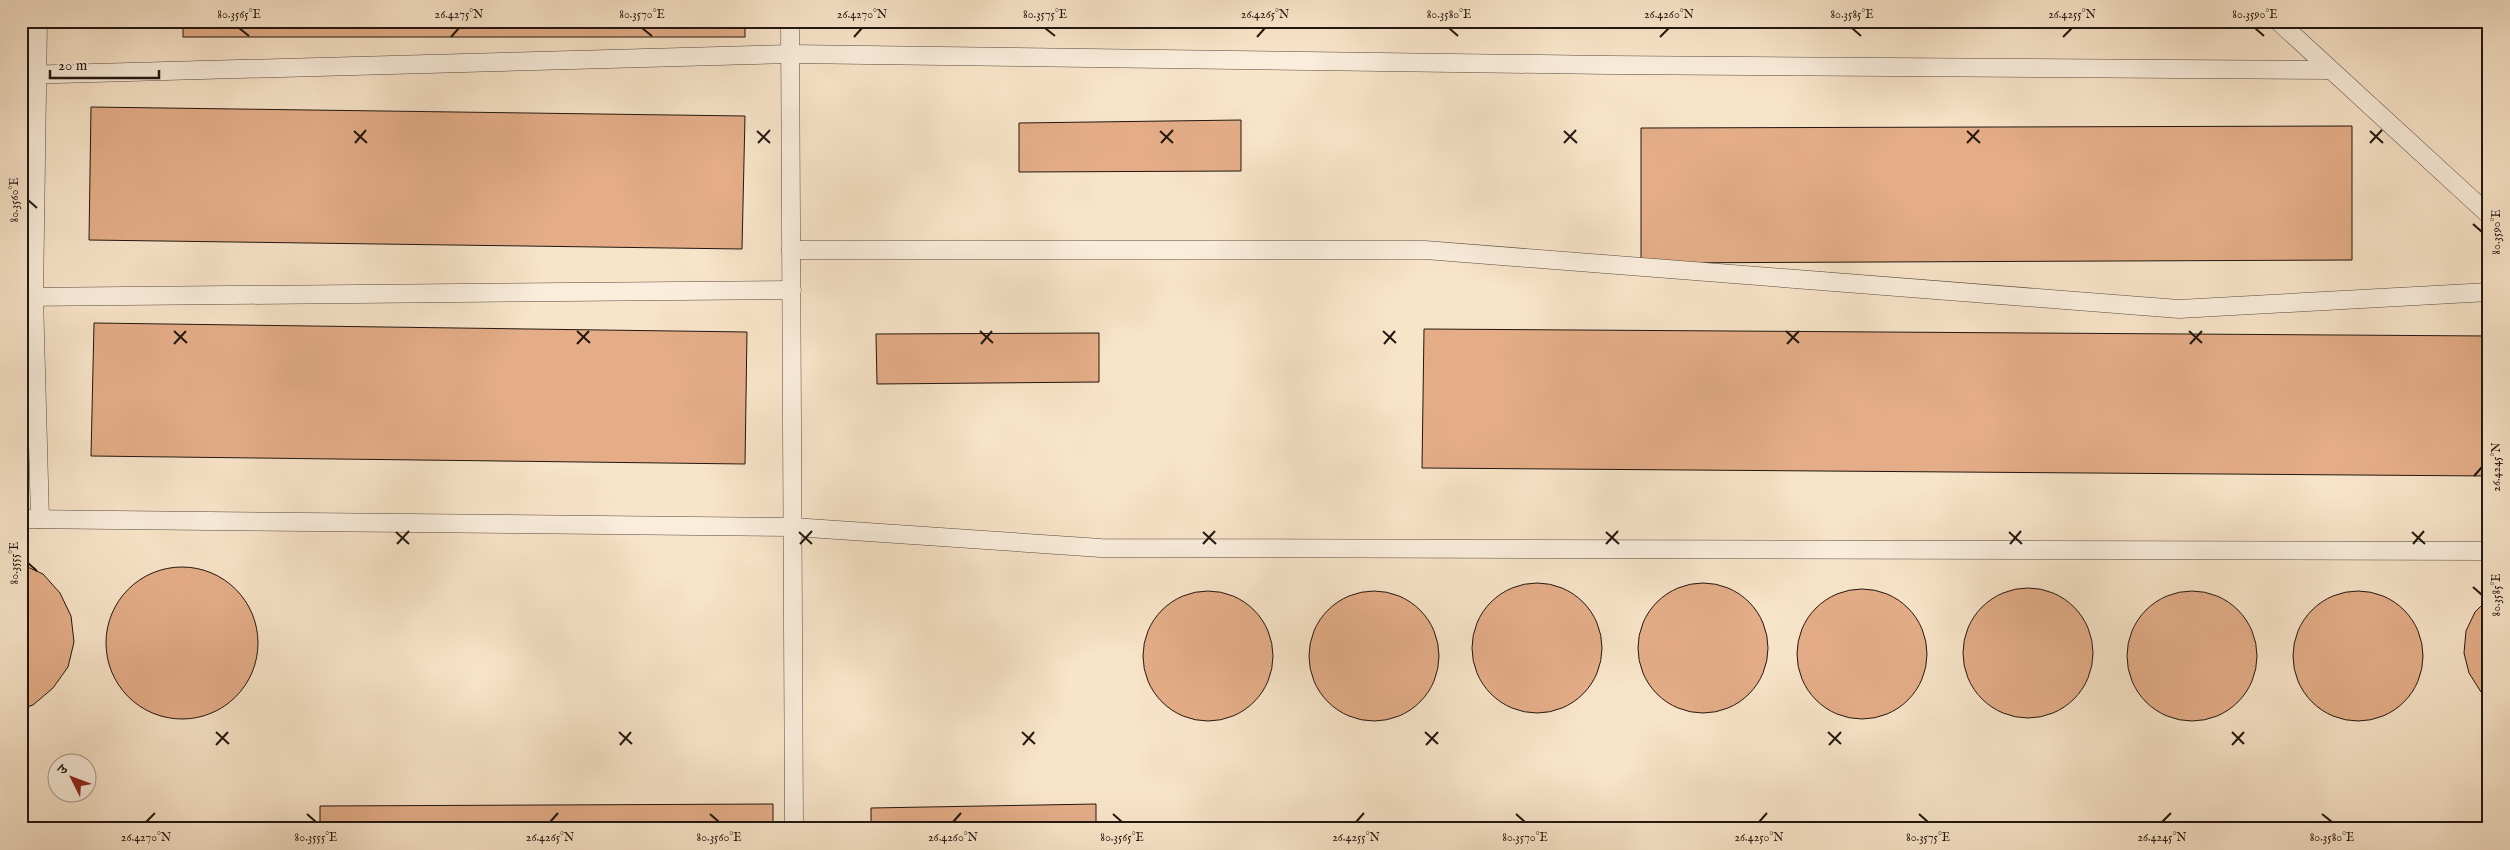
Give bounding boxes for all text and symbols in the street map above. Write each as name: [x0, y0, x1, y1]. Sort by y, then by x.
text: 80.3565°E: [217, 7, 261, 22]
text: 26.4275°N: [435, 7, 484, 22]
text: 80.3570°E: [619, 7, 665, 22]
text: 26.4270°N: [837, 7, 888, 22]
text: 80.3575°E: [1023, 7, 1067, 22]
text: 26.4265°N: [1241, 7, 1290, 22]
text: 80.3580°E: [1427, 7, 1471, 22]
text: 26.4260°N: [1644, 7, 1695, 22]
text: 80.3585°E: [1830, 7, 1874, 22]
text: 26.4255°N: [2048, 7, 2096, 22]
text: 80.3590°E: [2232, 7, 2278, 22]
scale bar: [50, 48, 159, 80]
text: 20 m: [58, 56, 88, 75]
text: 80.3560°E: [7, 177, 22, 223]
text: 80.3590°E: [2489, 209, 2504, 255]
text: 26.4245°N: [2489, 442, 2504, 492]
text: 80.3555°E: [7, 542, 22, 584]
text: 80.3585°E: [2489, 573, 2504, 617]
north arrow: [48, 752, 98, 802]
text: उ: [53, 761, 73, 779]
text: 26.4270°N: [121, 830, 172, 845]
text: 80.3555°E: [295, 830, 337, 845]
text: 26.4265°N: [526, 830, 575, 845]
text: 80.3560°E: [696, 830, 742, 845]
text: 26.4260°N: [928, 830, 979, 845]
text: 80.3565°E: [1100, 830, 1144, 845]
text: 26.4255°N: [1332, 830, 1380, 845]
text: 80.3570°E: [1502, 830, 1548, 845]
text: 26.4250°N: [1734, 830, 1784, 845]
text: 80.3575°E: [1906, 830, 1950, 845]
text: 26.4245°N: [2137, 830, 2187, 845]
text: 80.3580°E: [2310, 830, 2354, 845]

